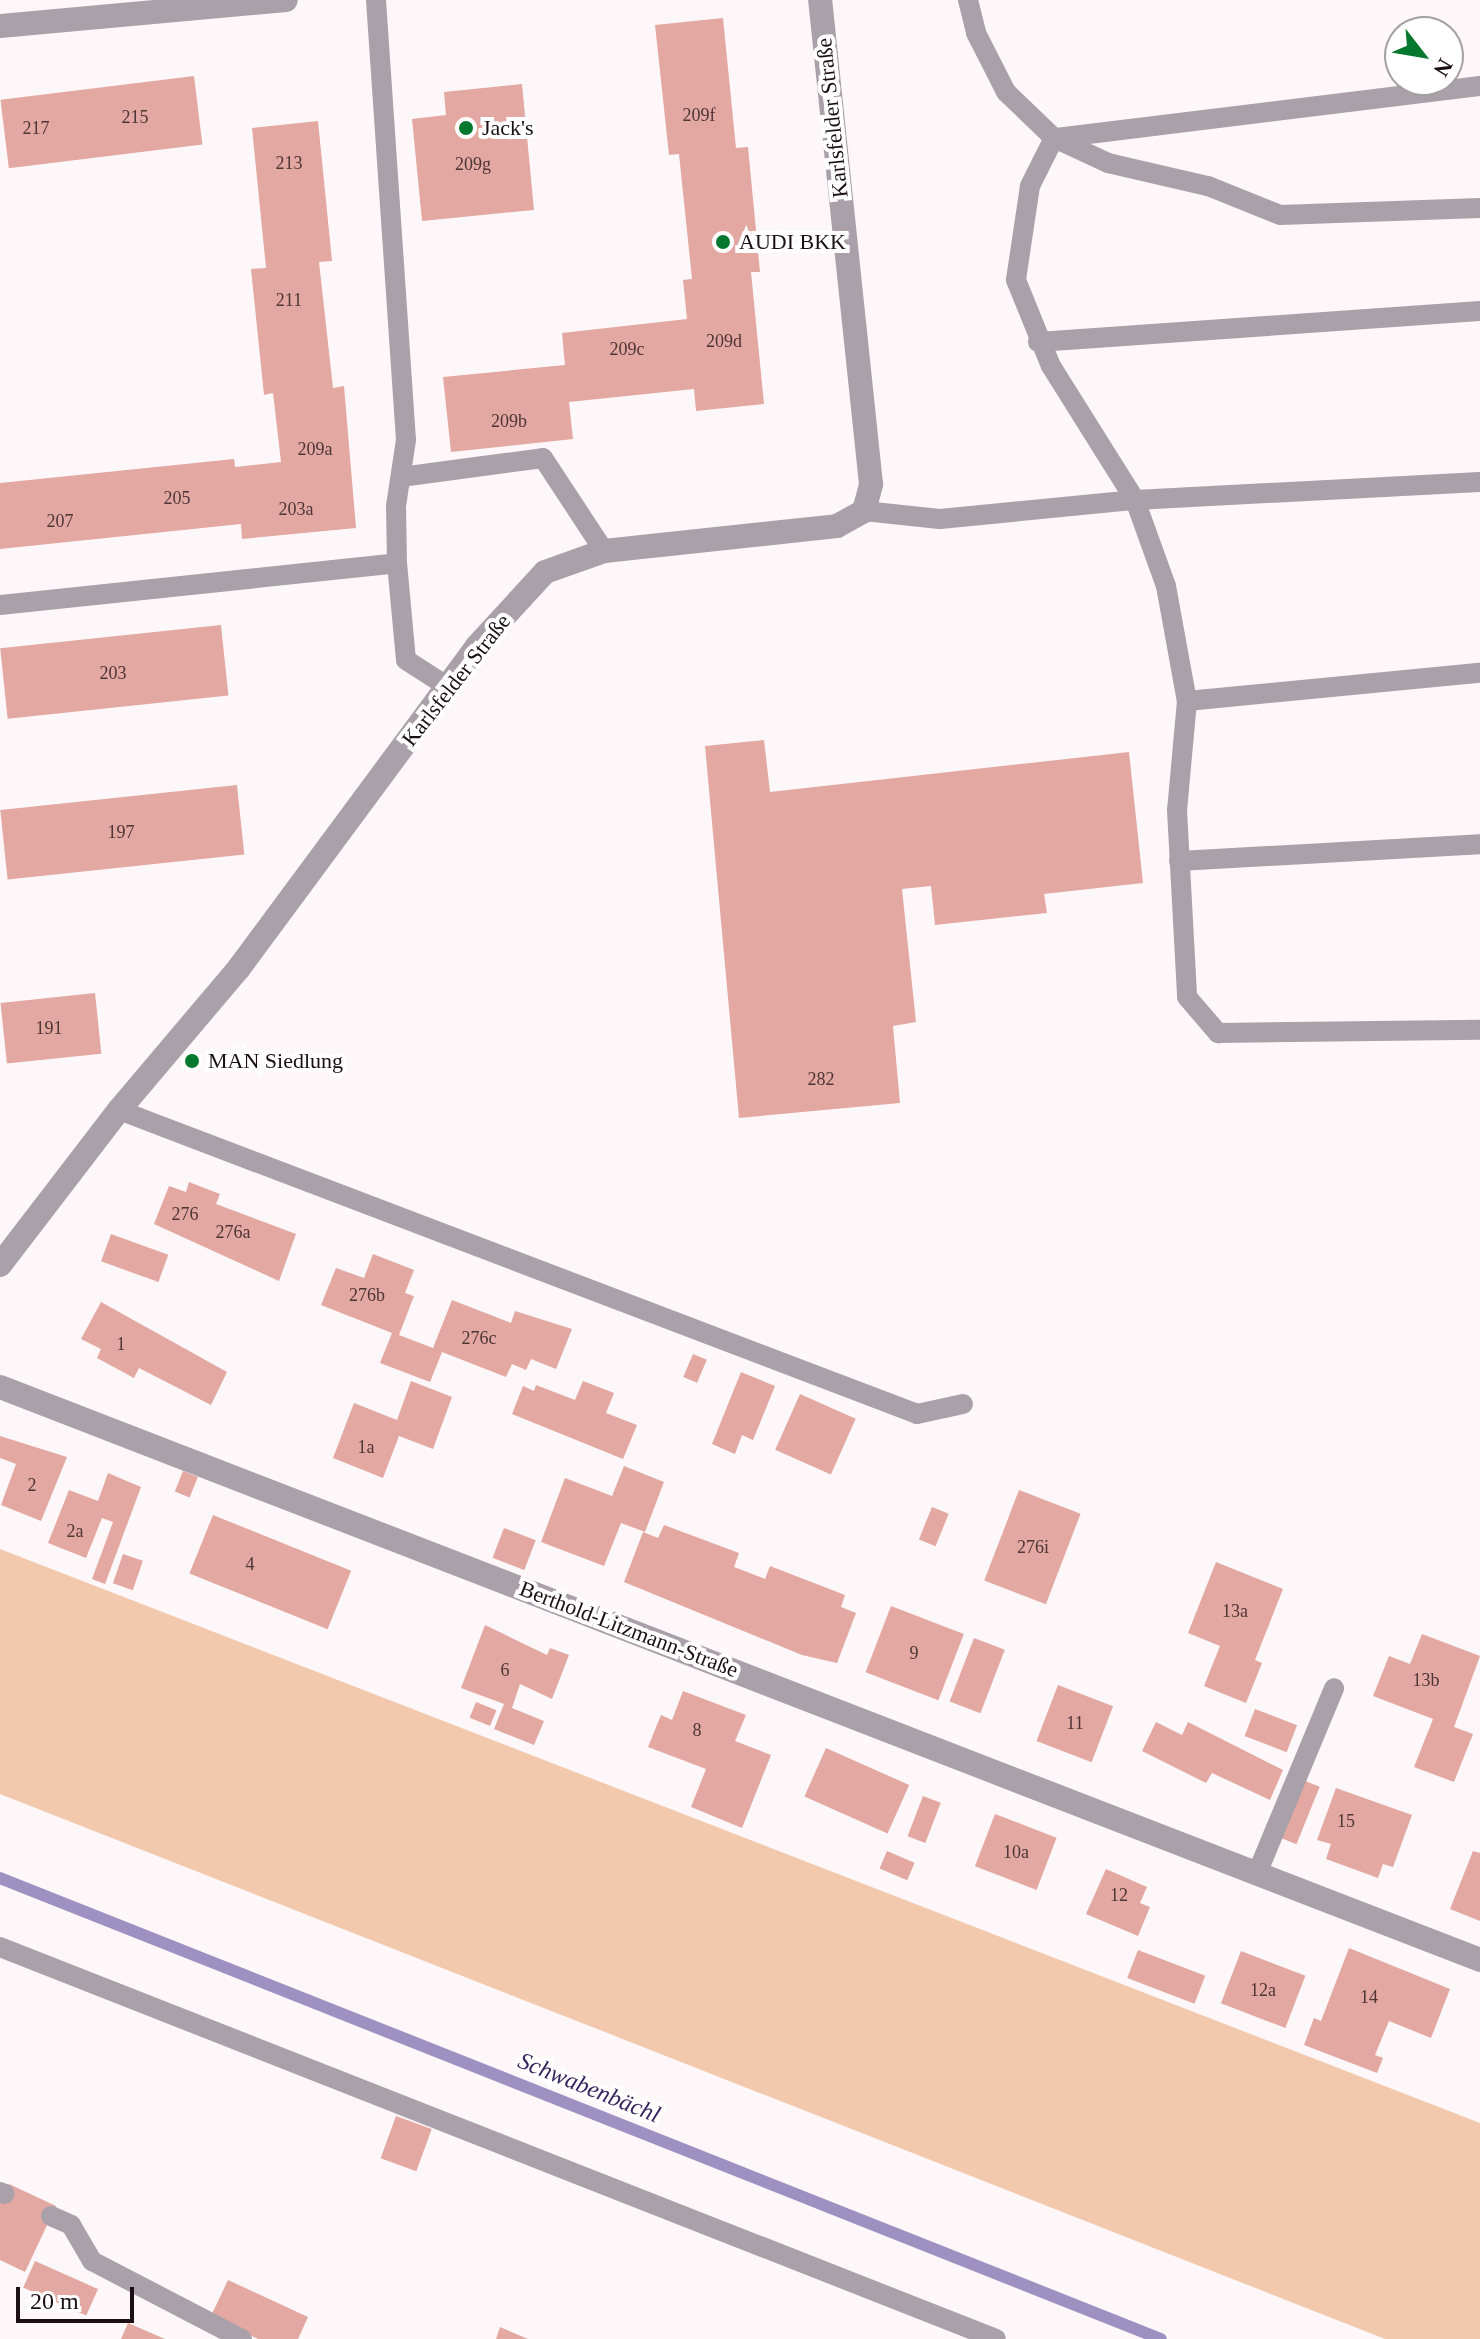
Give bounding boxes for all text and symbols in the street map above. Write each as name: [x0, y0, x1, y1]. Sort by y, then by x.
north arrow: [1384, 16, 1464, 96]
street label: Karlsfelder Straße: [810, 37, 854, 199]
text: N: [1428, 54, 1458, 81]
house number: 209f: [683, 104, 715, 126]
house number: 215: [122, 106, 148, 128]
place label: Jack's: [482, 115, 534, 141]
house number: 217: [22, 117, 50, 139]
marker: Jack's: [457, 119, 475, 137]
house number: 213: [276, 152, 302, 174]
house number: 209g: [455, 153, 491, 175]
place label: AUDI BKK: [739, 229, 846, 255]
marker: AUDI BKK: [714, 233, 732, 251]
house number: 211: [276, 289, 302, 311]
house number: 209d: [706, 330, 742, 352]
house number: 209c: [610, 338, 644, 360]
house number: 209b: [491, 410, 527, 432]
house number: 209a: [298, 438, 332, 460]
house number: 205: [164, 487, 190, 509]
house number: 203a: [279, 498, 313, 520]
house number: 207: [46, 510, 74, 532]
street label: Karlsfelder Straße: [396, 609, 516, 751]
house number: 203: [100, 662, 126, 684]
house number: 197: [108, 821, 134, 843]
house number: 191: [36, 1017, 62, 1039]
place label: MAN Siedlung: [208, 1048, 343, 1074]
marker: MAN Siedlung: [183, 1052, 201, 1070]
house number: 282: [808, 1068, 834, 1090]
house number: 276: [172, 1203, 198, 1225]
house number: 276a: [216, 1221, 250, 1243]
house number: 276b: [349, 1284, 385, 1306]
house number: 276c: [462, 1327, 496, 1349]
house number: 1: [116, 1333, 126, 1355]
house number: 1a: [358, 1436, 374, 1458]
house number: 2: [28, 1474, 36, 1496]
house number: 2a: [67, 1520, 83, 1542]
house number: 276i: [1017, 1536, 1049, 1558]
house number: 4: [246, 1553, 254, 1575]
street label: Berthold-Litzmann-Straße: [516, 1575, 742, 1683]
house number: 13a: [1222, 1600, 1248, 1622]
house number: 9: [910, 1642, 918, 1664]
house number: 6: [500, 1659, 510, 1681]
house number: 13b: [1412, 1669, 1440, 1691]
house number: 11: [1066, 1712, 1084, 1734]
house number: 8: [692, 1719, 702, 1741]
house number: 15: [1337, 1810, 1355, 1832]
house number: 10a: [1003, 1841, 1029, 1863]
house number: 12: [1110, 1884, 1128, 1906]
house number: 12a: [1250, 1979, 1276, 2001]
house number: 14: [1360, 1986, 1378, 2008]
water label: Schwabenbächl: [514, 2046, 664, 2130]
scale bar: [20, 2271, 138, 2321]
text: 20 m: [30, 2288, 79, 2314]

